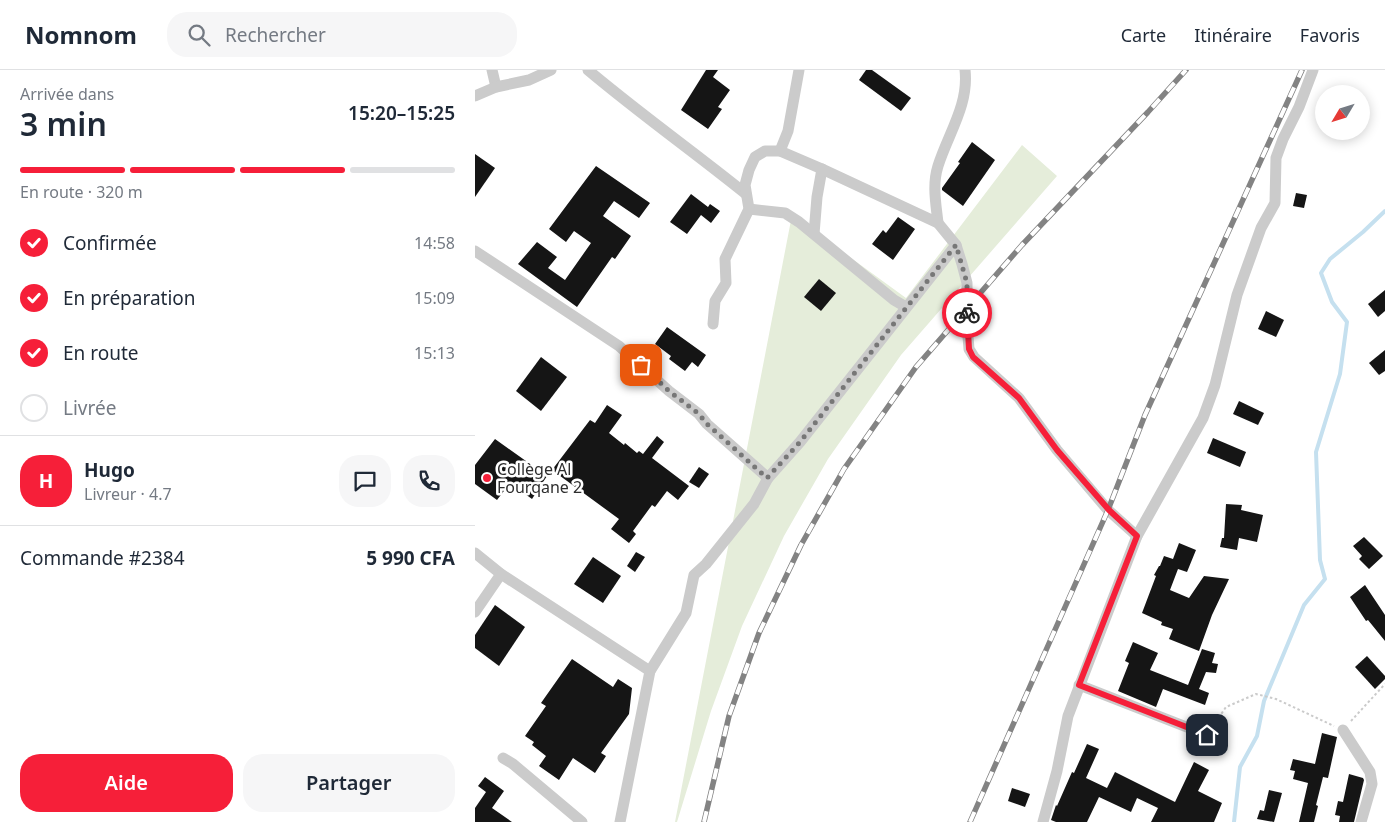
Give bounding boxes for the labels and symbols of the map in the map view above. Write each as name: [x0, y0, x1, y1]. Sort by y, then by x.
north arrow: [1315, 85, 1370, 140]
courier: [942, 288, 992, 338]
pin: [620, 344, 662, 386]
place label: Collège Al Fourqane 2: [497, 458, 582, 498]
marker: Collège Al Fourqane 2: [481, 472, 493, 484]
pin: [1186, 714, 1228, 756]

